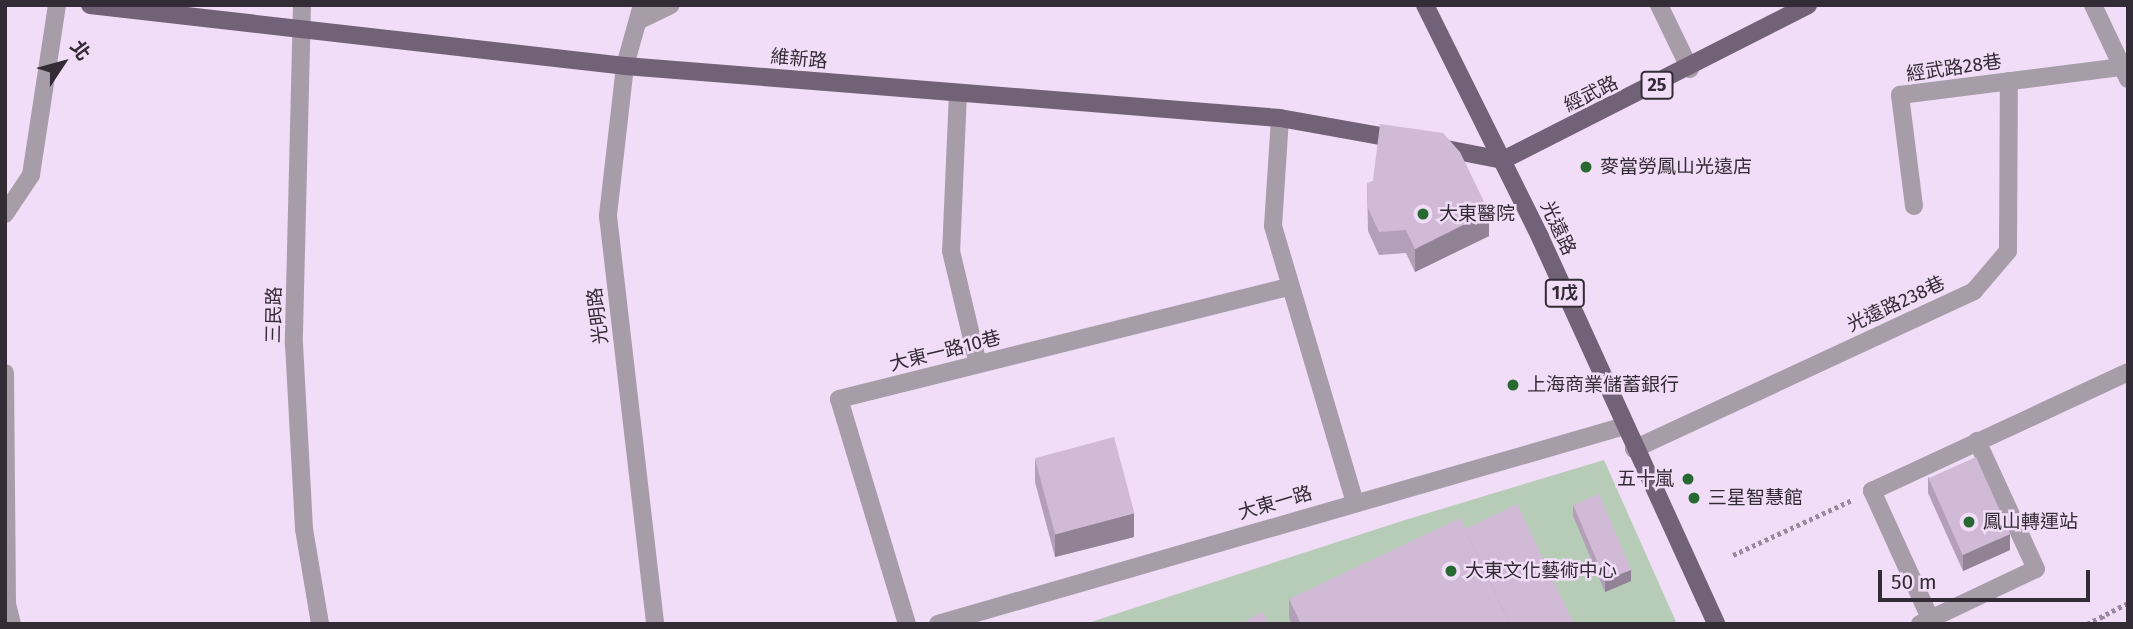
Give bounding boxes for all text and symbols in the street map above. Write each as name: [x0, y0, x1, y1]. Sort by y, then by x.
north arrow: [28, 28, 98, 98]
text: 北: [65, 36, 95, 65]
street label: 維新路: [770, 45, 828, 73]
street label: 經武路28巷: [1905, 50, 2003, 86]
road number: 25: [1640, 70, 1674, 100]
street label: 經武路: [1560, 71, 1622, 117]
place label: 麥當勞鳳山光遠店: [1600, 156, 1752, 178]
marker: 麥當勞鳳山光遠店: [1578, 159, 1594, 175]
street label: 光遠路: [1536, 197, 1580, 259]
place label: 大東醫院: [1439, 203, 1515, 225]
marker: 大東醫院: [1413, 204, 1433, 224]
street label: 光遠路238巷: [1843, 271, 1949, 337]
road number: 1戊: [1544, 278, 1586, 307]
street label: 三民路: [262, 286, 286, 344]
street label: 光明路: [583, 286, 613, 346]
street label: 大東一路10巷: [887, 326, 1003, 376]
place label: 上海商業儲蓄銀行: [1527, 374, 1679, 396]
marker: 上海商業儲蓄銀行: [1505, 377, 1521, 393]
place label: 五十嵐: [1617, 468, 1674, 490]
marker: 五十嵐: [1680, 471, 1696, 487]
street label: 大東一路: [1235, 482, 1315, 524]
place label: 三星智慧館: [1708, 487, 1803, 509]
marker: 三星智慧館: [1686, 490, 1702, 506]
place label: 鳳山轉運站: [1983, 511, 2078, 533]
marker: 鳳山轉運站: [1961, 514, 1977, 530]
scale bar: [1881, 556, 2093, 600]
place label: 大東文化藝術中心: [1465, 560, 1617, 582]
marker: 大東文化藝術中心: [1443, 563, 1459, 579]
text: 50 m: [1891, 569, 1937, 595]

